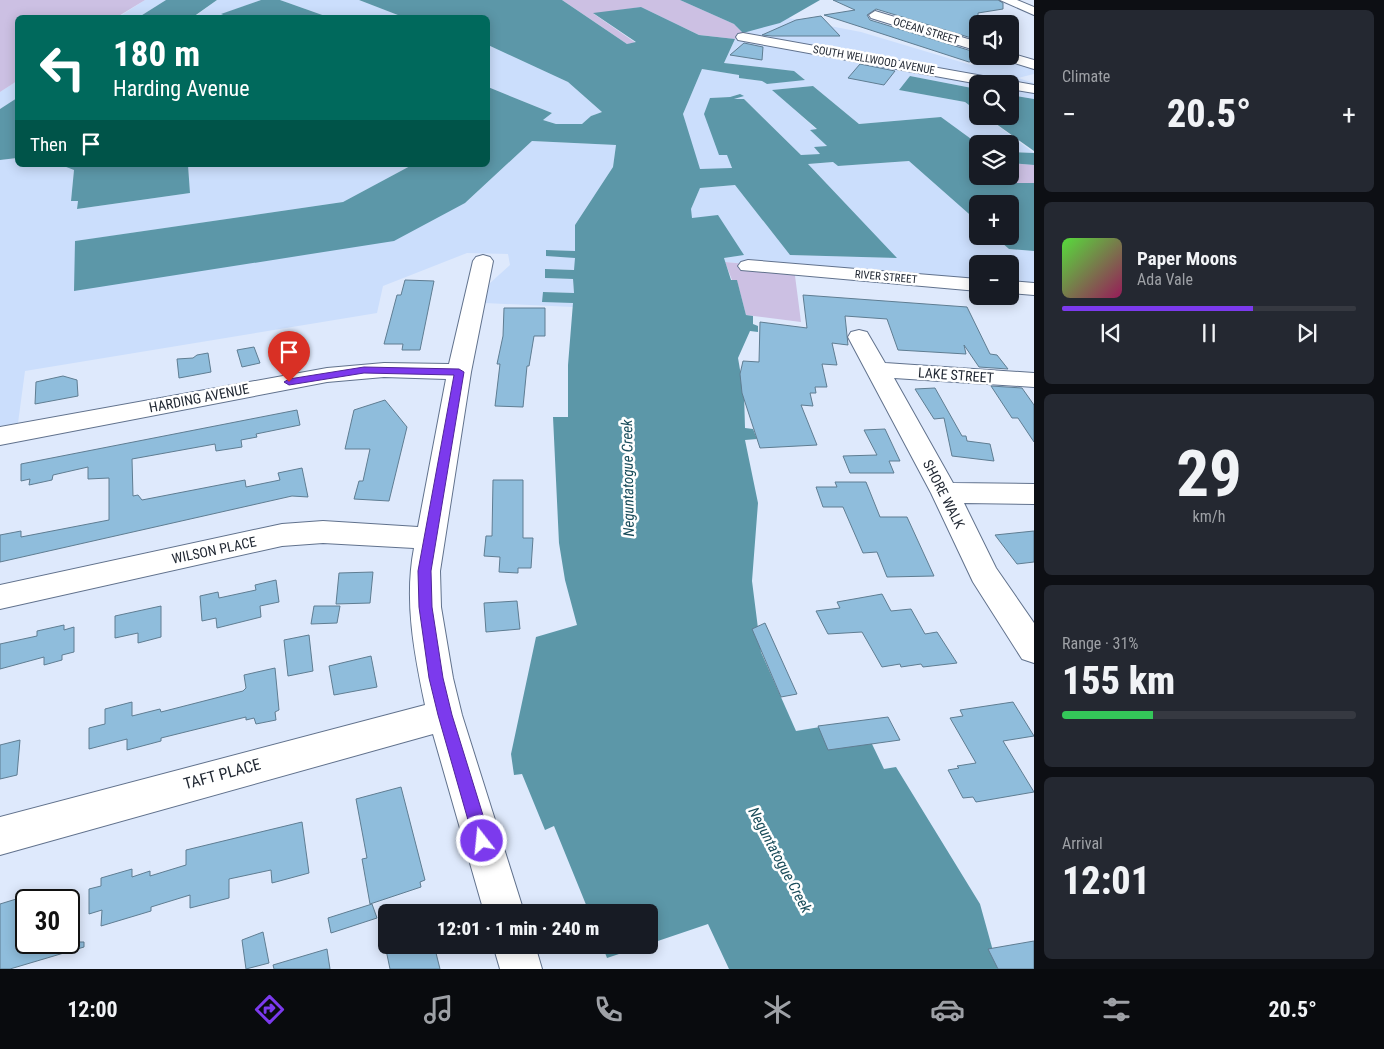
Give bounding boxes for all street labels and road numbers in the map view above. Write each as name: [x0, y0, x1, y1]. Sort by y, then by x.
street label: OCEAN STREET: [892, 15, 961, 47]
street label: SOUTH WELLWOOD AVENUE: [812, 43, 936, 77]
street label: RIVER STREET: [854, 268, 918, 286]
street label: LAKE STREET: [918, 364, 994, 386]
street label: HARDING AVENUE: [148, 380, 250, 416]
street label: SHORE WALK: [920, 457, 968, 531]
street label: WILSON PLACE: [170, 533, 258, 567]
street label: TAFT PLACE: [181, 755, 263, 793]

